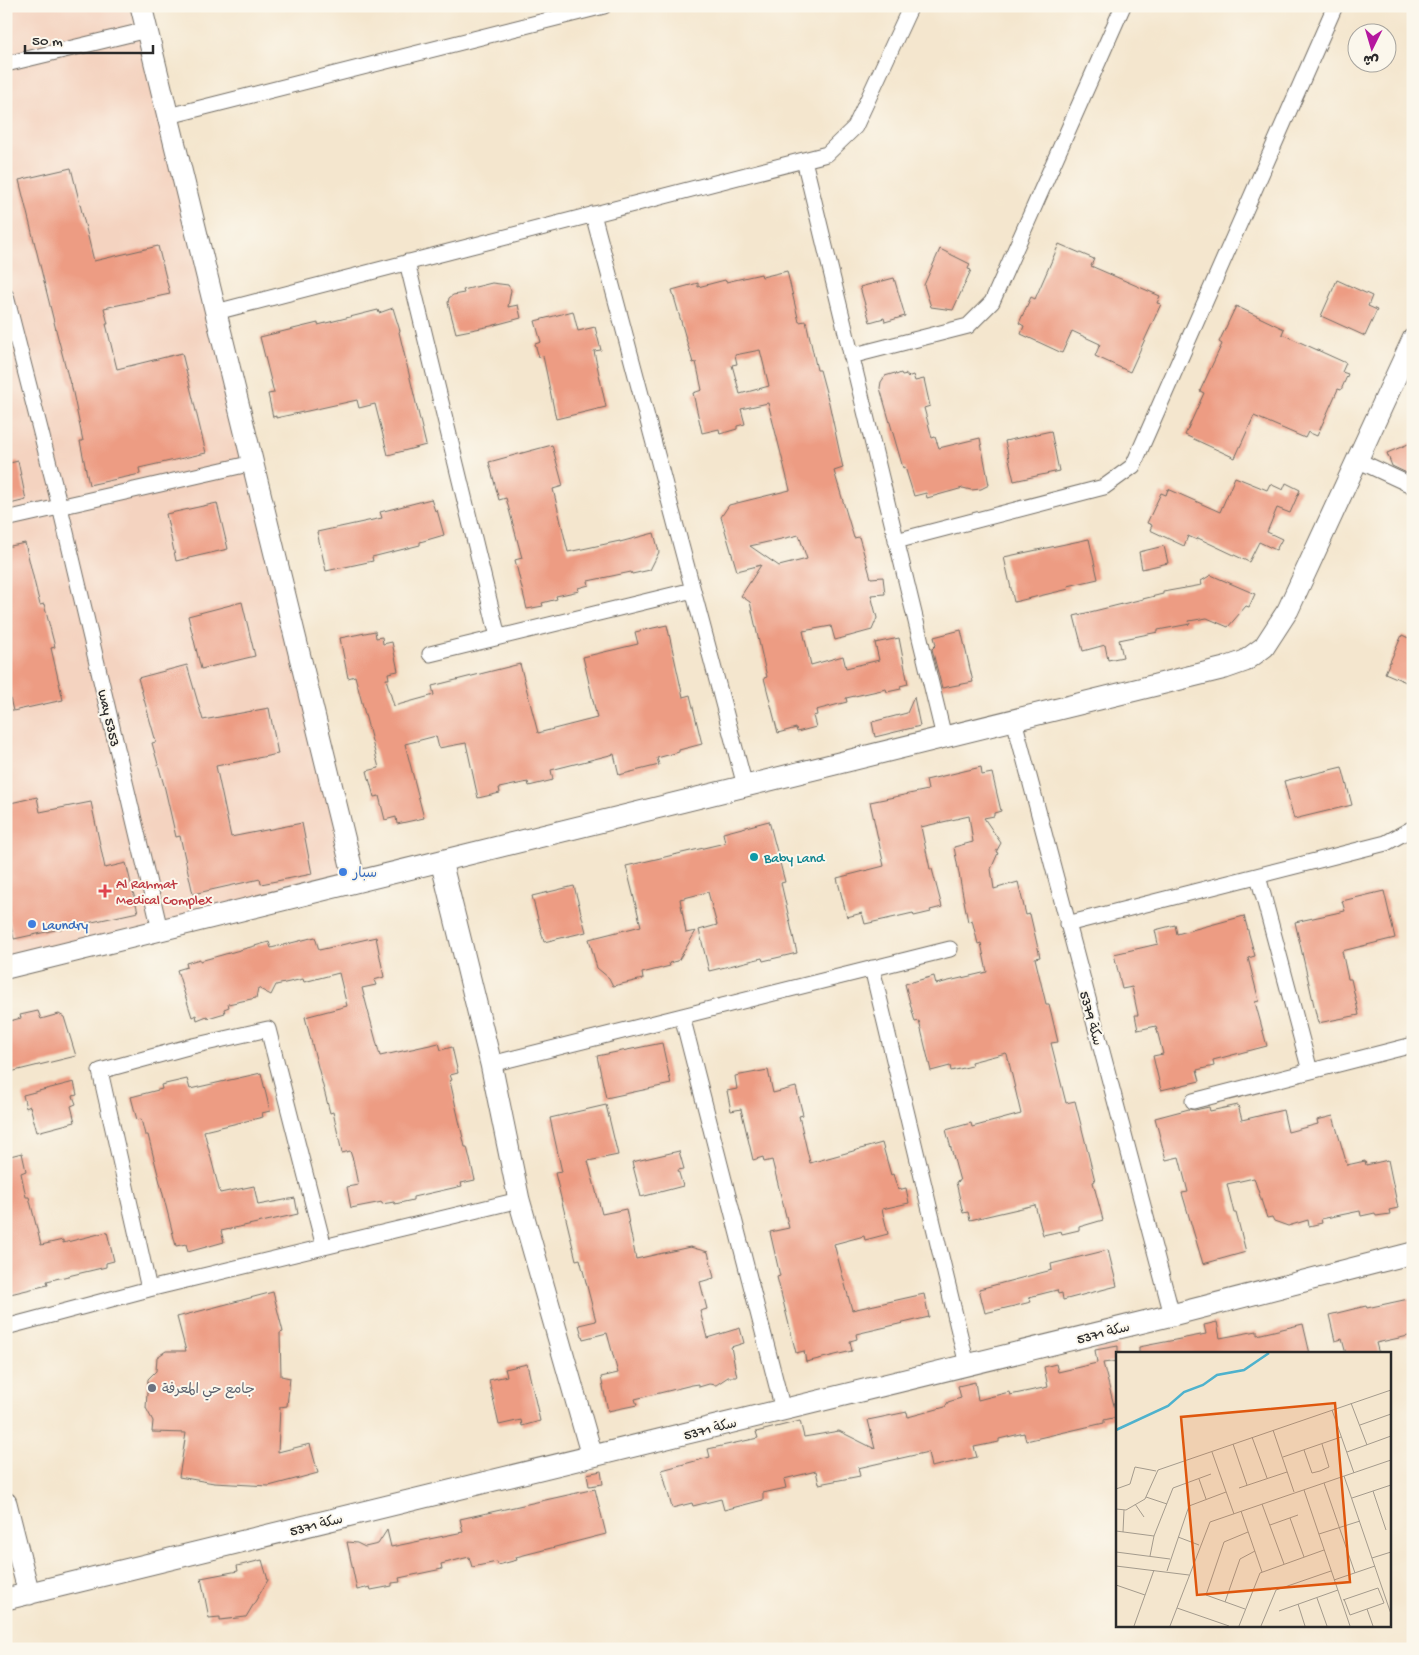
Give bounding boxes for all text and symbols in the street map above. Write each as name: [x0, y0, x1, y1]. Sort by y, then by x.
scale bar: [25, 22, 152, 54]
north arrow: [1346, 22, 1396, 72]
text: 50 m: [32, 33, 63, 51]
text: ش: [1363, 49, 1379, 68]
street label: way 5353: [93, 688, 122, 749]
marker: Baby Land: [748, 851, 760, 863]
place label: Baby Land: [763, 851, 826, 868]
marker: سبار: [337, 866, 349, 878]
place label: سبار: [352, 866, 377, 883]
place label: Al Rahmat Medical Complex: [116, 877, 213, 910]
marker: Al Rahmat Medical Complex: [98, 884, 112, 898]
marker: Laundry: [26, 918, 38, 930]
place label: Laundry: [42, 918, 88, 935]
street label: سكة 5379: [1074, 990, 1105, 1048]
street label: سكة 5371: [1075, 1320, 1132, 1349]
inset map: [1116, 1352, 1392, 1628]
marker: جامع حي المعرفة: [146, 1382, 158, 1394]
place label: جامع حي المعرفة: [162, 1382, 255, 1401]
street label: سكة 5371: [682, 1416, 739, 1445]
street label: سكة 5371: [288, 1512, 345, 1541]

